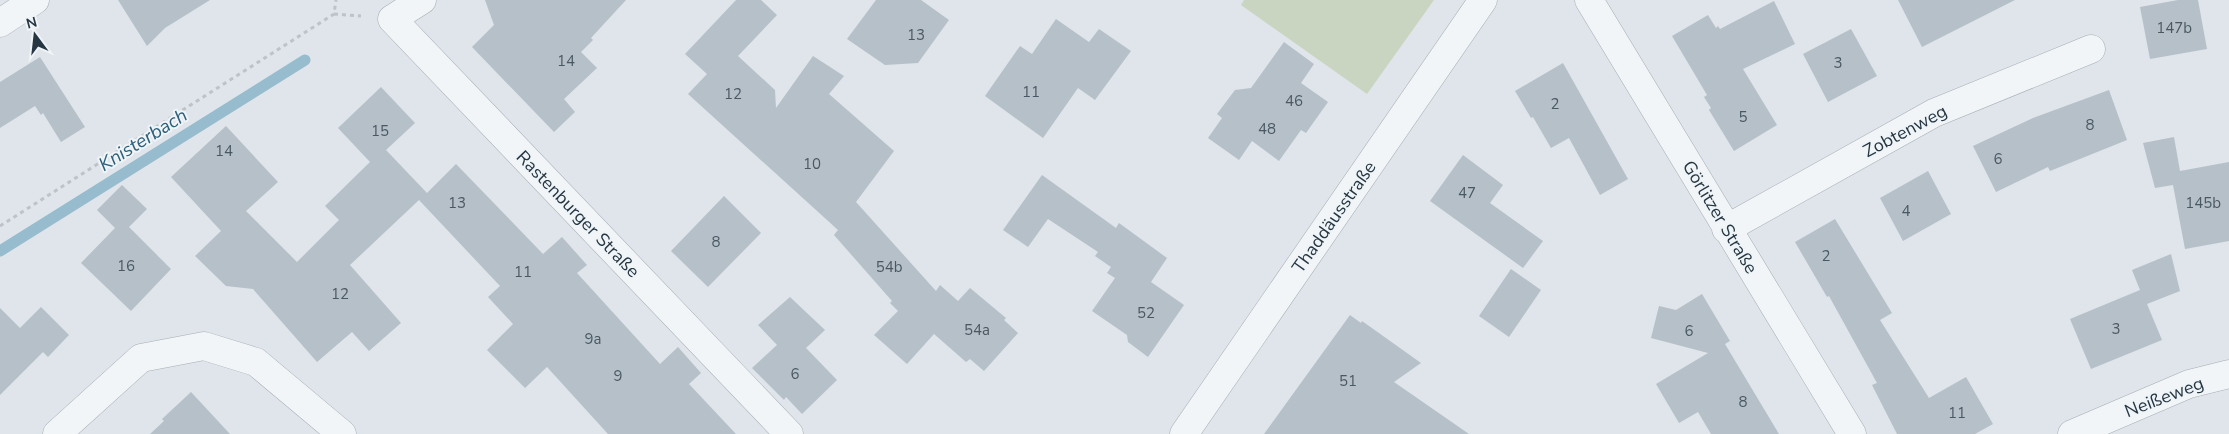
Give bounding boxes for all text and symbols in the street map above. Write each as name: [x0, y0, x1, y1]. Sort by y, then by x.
north arrow: [10, 10, 60, 60]
text: N: [24, 12, 39, 33]
house number: 147b: [2156, 18, 2192, 38]
house number: 13: [907, 25, 925, 45]
house number: 14: [557, 51, 575, 71]
house number: 3: [1833, 53, 1843, 73]
house number: 11: [1022, 82, 1040, 102]
house number: 12: [724, 84, 742, 104]
house number: 46: [1285, 91, 1303, 111]
house number: 2: [1550, 94, 1560, 114]
street label: Zobtenweg: [1859, 99, 1951, 163]
water label: Knisterbach: [94, 102, 192, 178]
house number: 5: [1738, 107, 1748, 127]
house number: 8: [2085, 115, 2095, 135]
house number: 48: [1258, 119, 1276, 139]
house number: 15: [371, 121, 389, 141]
house number: 14: [215, 141, 233, 161]
street label: Rastenburger Straße: [511, 145, 645, 283]
house number: 6: [1993, 149, 2003, 169]
house number: 10: [803, 154, 821, 174]
street label: Thaddäusstraße: [1287, 156, 1381, 278]
street label: Görlitzer Straße: [1677, 156, 1763, 278]
house number: 47: [1458, 183, 1476, 203]
house number: 13: [448, 193, 466, 213]
house number: 145b: [2185, 193, 2221, 213]
house number: 4: [1901, 201, 1911, 221]
house number: 8: [711, 232, 721, 252]
house number: 2: [1821, 246, 1831, 266]
house number: 16: [117, 256, 135, 276]
house number: 54b: [876, 257, 903, 277]
house number: 11: [514, 262, 532, 282]
house number: 12: [331, 284, 349, 304]
house number: 52: [1137, 303, 1155, 323]
house number: 3: [2111, 319, 2121, 339]
house number: 54a: [964, 320, 990, 340]
house number: 6: [1684, 321, 1694, 341]
house number: 9a: [585, 329, 601, 349]
house number: 6: [790, 364, 800, 384]
house number: 9: [613, 366, 623, 386]
house number: 51: [1339, 371, 1357, 391]
street label: Neißeweg: [2121, 371, 2207, 423]
house number: 8: [1738, 392, 1748, 412]
house number: 11: [1948, 403, 1966, 423]

